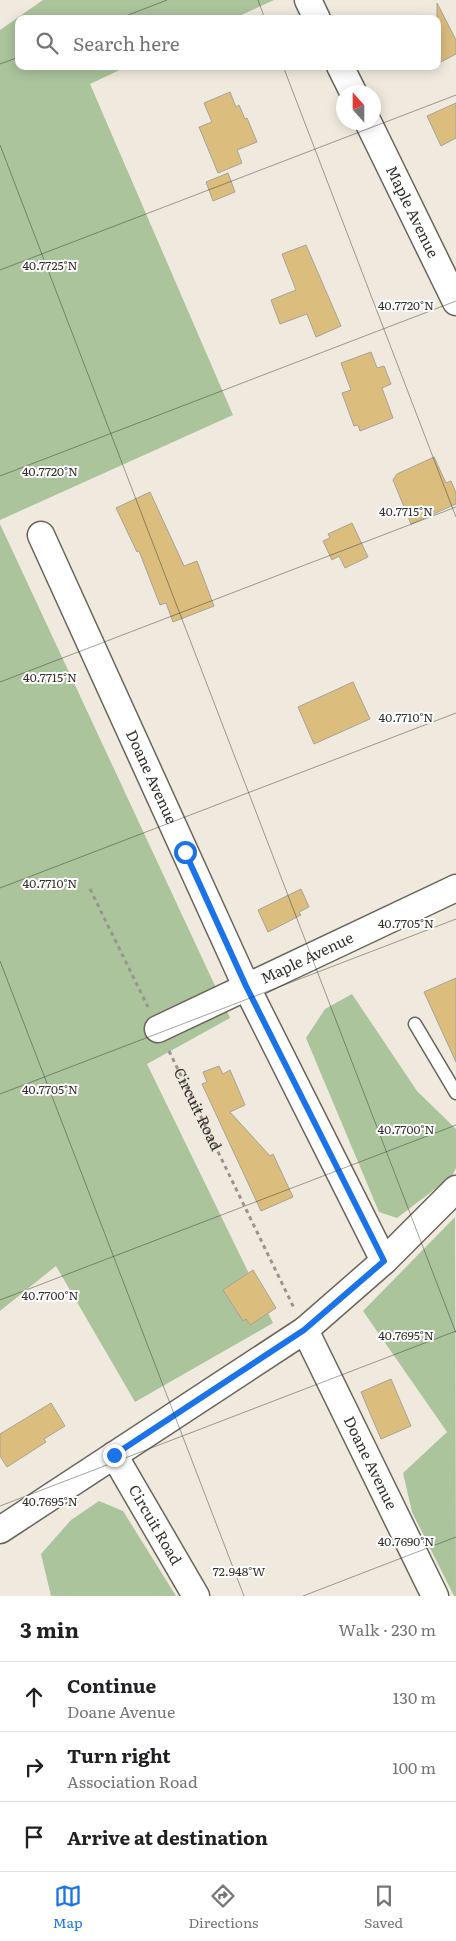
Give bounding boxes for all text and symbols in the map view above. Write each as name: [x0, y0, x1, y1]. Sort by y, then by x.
search box: [15, 15, 441, 70]
icon: search: [33, 29, 61, 57]
text: Search here: [73, 29, 180, 57]
north arrow: [336, 85, 381, 130]
street label: Maple Avenue: [381, 161, 446, 261]
text: 40.7725°N: [22, 256, 78, 274]
text: 40.7720°N: [378, 296, 434, 314]
text: 40.7720°N: [22, 462, 78, 480]
text: 40.7715°N: [379, 502, 433, 520]
text: 40.7715°N: [23, 668, 77, 686]
text: 40.7710°N: [379, 708, 433, 726]
street label: Doane Avenue: [121, 726, 184, 828]
route start: [174, 841, 197, 864]
text: 40.7710°N: [23, 874, 77, 892]
text: 40.7705°N: [378, 914, 434, 932]
street label: Maple Avenue: [256, 925, 357, 989]
street label: Circuit Road: [169, 1064, 229, 1154]
text: 40.7705°N: [22, 1080, 78, 1098]
text: 40.7700°N: [378, 1120, 434, 1138]
text: 40.7700°N: [22, 1286, 78, 1304]
text: 40.7695°N: [378, 1326, 434, 1344]
street label: Doane Avenue: [339, 1412, 404, 1513]
route end: [103, 1444, 126, 1467]
street label: Circuit Road: [124, 1480, 188, 1569]
text: 40.7695°N: [22, 1492, 78, 1510]
text: 40.7690°N: [378, 1532, 434, 1550]
text: 72.948°W: [213, 1562, 265, 1580]
text: 3 min: [20, 1613, 79, 1644]
text: Walk · 230 m: [339, 1617, 436, 1641]
text: Continue: [67, 1671, 156, 1699]
icon: ahead: [20, 1683, 48, 1711]
text: 130 m: [393, 1685, 436, 1709]
text: Doane Avenue: [67, 1699, 175, 1723]
text: Turn right: [67, 1741, 171, 1769]
icon: right: [20, 1753, 48, 1781]
text: 100 m: [392, 1755, 436, 1779]
text: Association Road: [67, 1769, 198, 1793]
icon: arrive: [20, 1823, 48, 1851]
text: Arrive at destination: [67, 1823, 268, 1851]
tab: Map: [53, 1882, 83, 1932]
tab: Directions: [188, 1882, 258, 1932]
tab: Saved: [364, 1882, 403, 1932]

